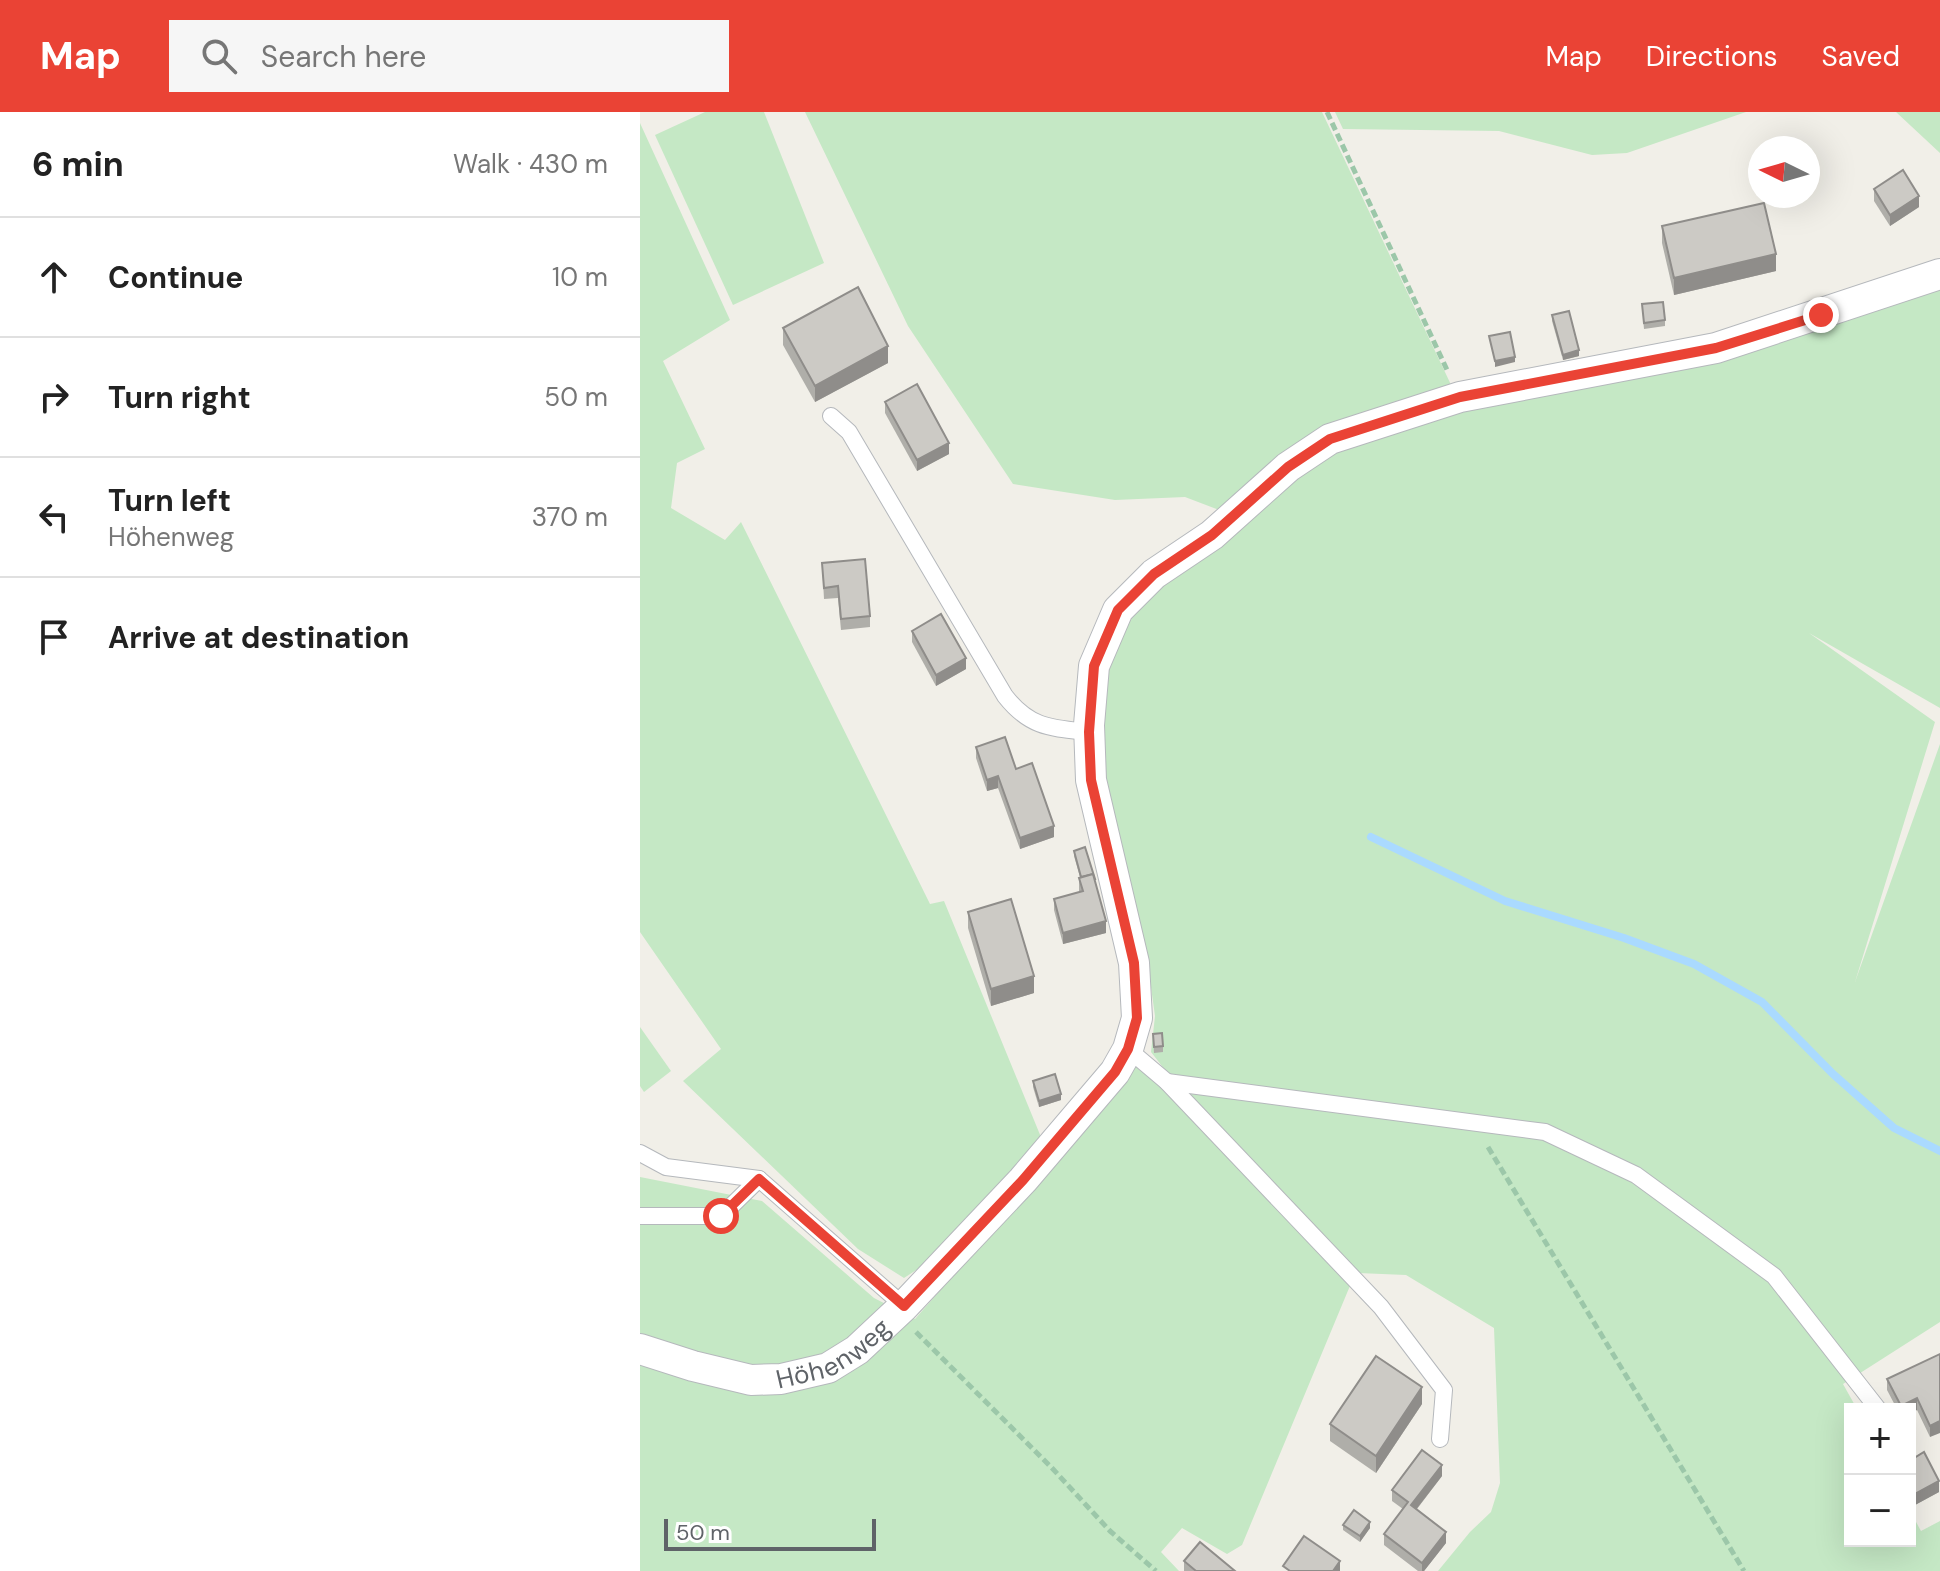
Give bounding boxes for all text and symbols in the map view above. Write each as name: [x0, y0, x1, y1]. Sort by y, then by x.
search box: [169, 20, 729, 92]
text: Map: [40, 31, 121, 81]
icon: search: [197, 34, 241, 78]
text: Search here: [261, 37, 426, 76]
text: Map: [1545, 38, 1602, 75]
text: Directions: [1646, 38, 1778, 75]
text: Saved: [1822, 38, 1900, 75]
north arrow: [1748, 136, 1820, 208]
text: 6 min: [32, 142, 124, 187]
text: Walk · 430 m: [453, 147, 608, 181]
icon: ahead: [32, 255, 76, 299]
text: Continue: [108, 258, 243, 297]
text: 10 m: [552, 260, 608, 294]
route end: [1803, 297, 1839, 333]
icon: right: [32, 375, 76, 419]
text: Turn right: [108, 378, 251, 417]
text: 50 m: [544, 380, 608, 414]
text: Turn left: [108, 481, 231, 520]
icon: left: [32, 495, 76, 539]
text: 370 m: [532, 500, 608, 534]
text: Höhenweg: [108, 520, 234, 554]
icon: arrive: [32, 615, 76, 659]
text: Arrive at destination: [108, 618, 409, 657]
route start: [703, 1198, 739, 1234]
street label: Höhenweg: [773, 1311, 897, 1397]
map controls: [1844, 1403, 1916, 1547]
button: +: [1844, 1403, 1916, 1475]
button: −: [1844, 1475, 1916, 1547]
scale bar: [664, 1515, 876, 1551]
text: 50 m: [676, 1518, 730, 1547]

